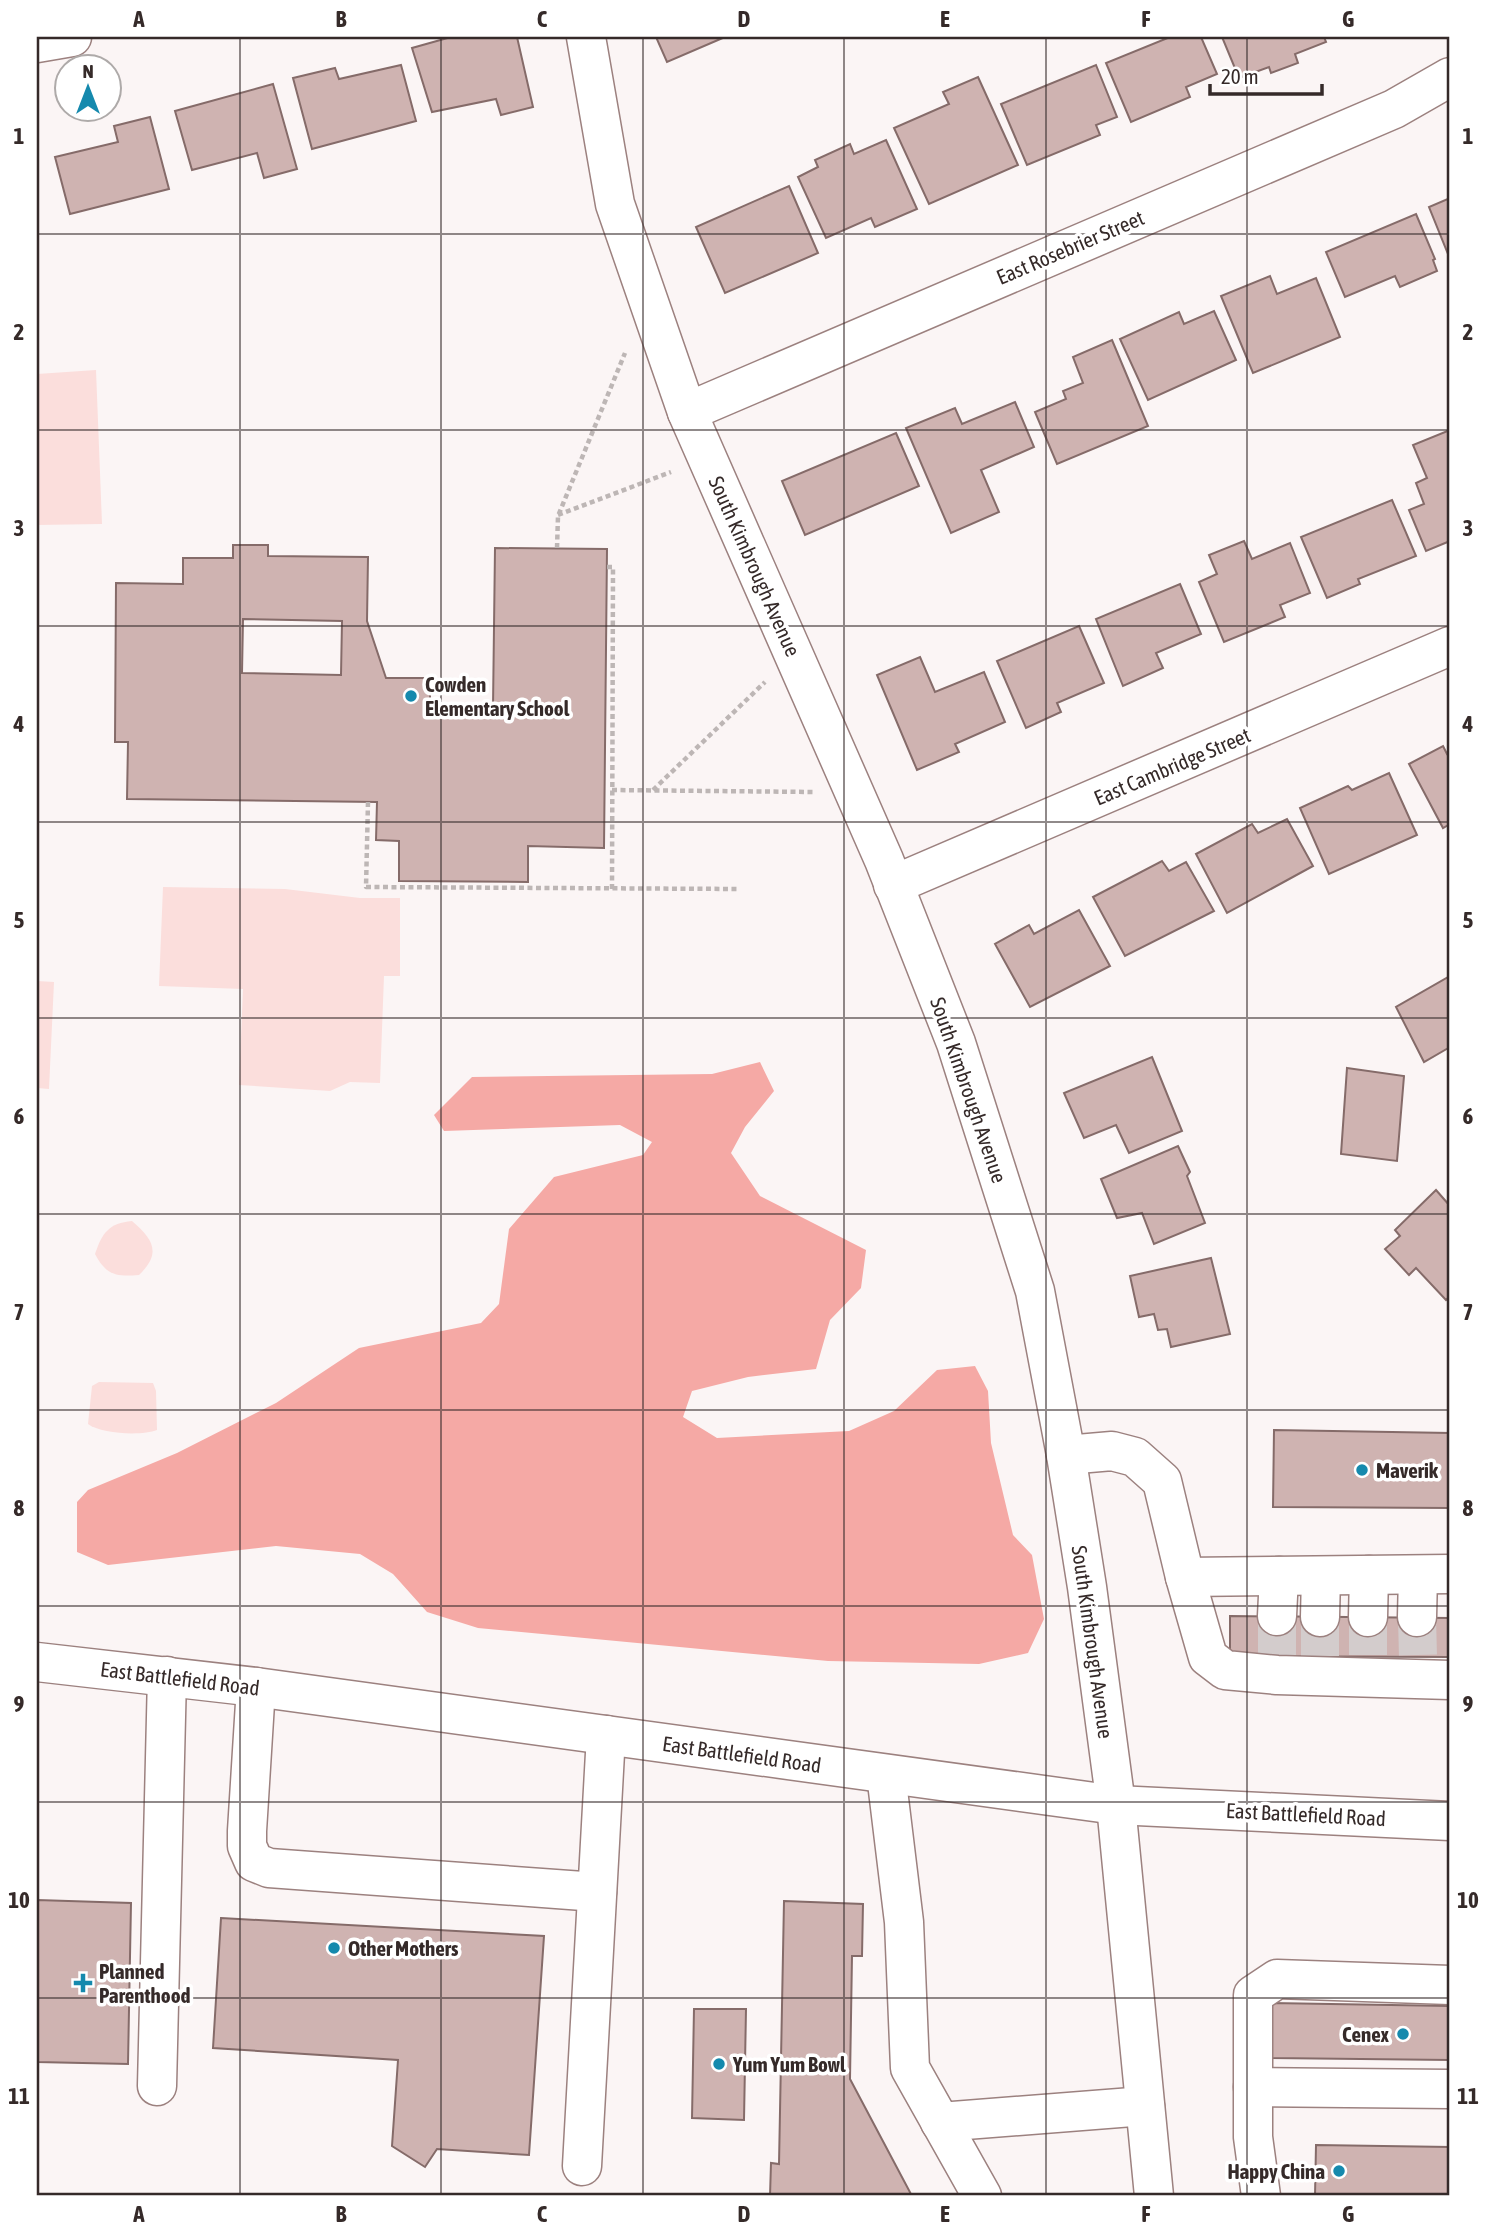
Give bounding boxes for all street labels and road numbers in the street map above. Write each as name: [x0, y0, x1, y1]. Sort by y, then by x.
street label: East Rosebrier Street: [993, 205, 1147, 289]
street label: South Kimbrough Avenue: [704, 472, 806, 660]
street label: East Cambridge Street: [1090, 722, 1254, 810]
street label: South Kimbrough Avenue: [926, 994, 1012, 1186]
street label: South Kimbrough Avenue: [1068, 1544, 1118, 1740]
street label: East Battlefield Road: [99, 1656, 261, 1700]
street label: East Battlefield Road: [661, 1731, 823, 1777]
street label: East Battlefield Road: [1225, 1798, 1387, 1830]

